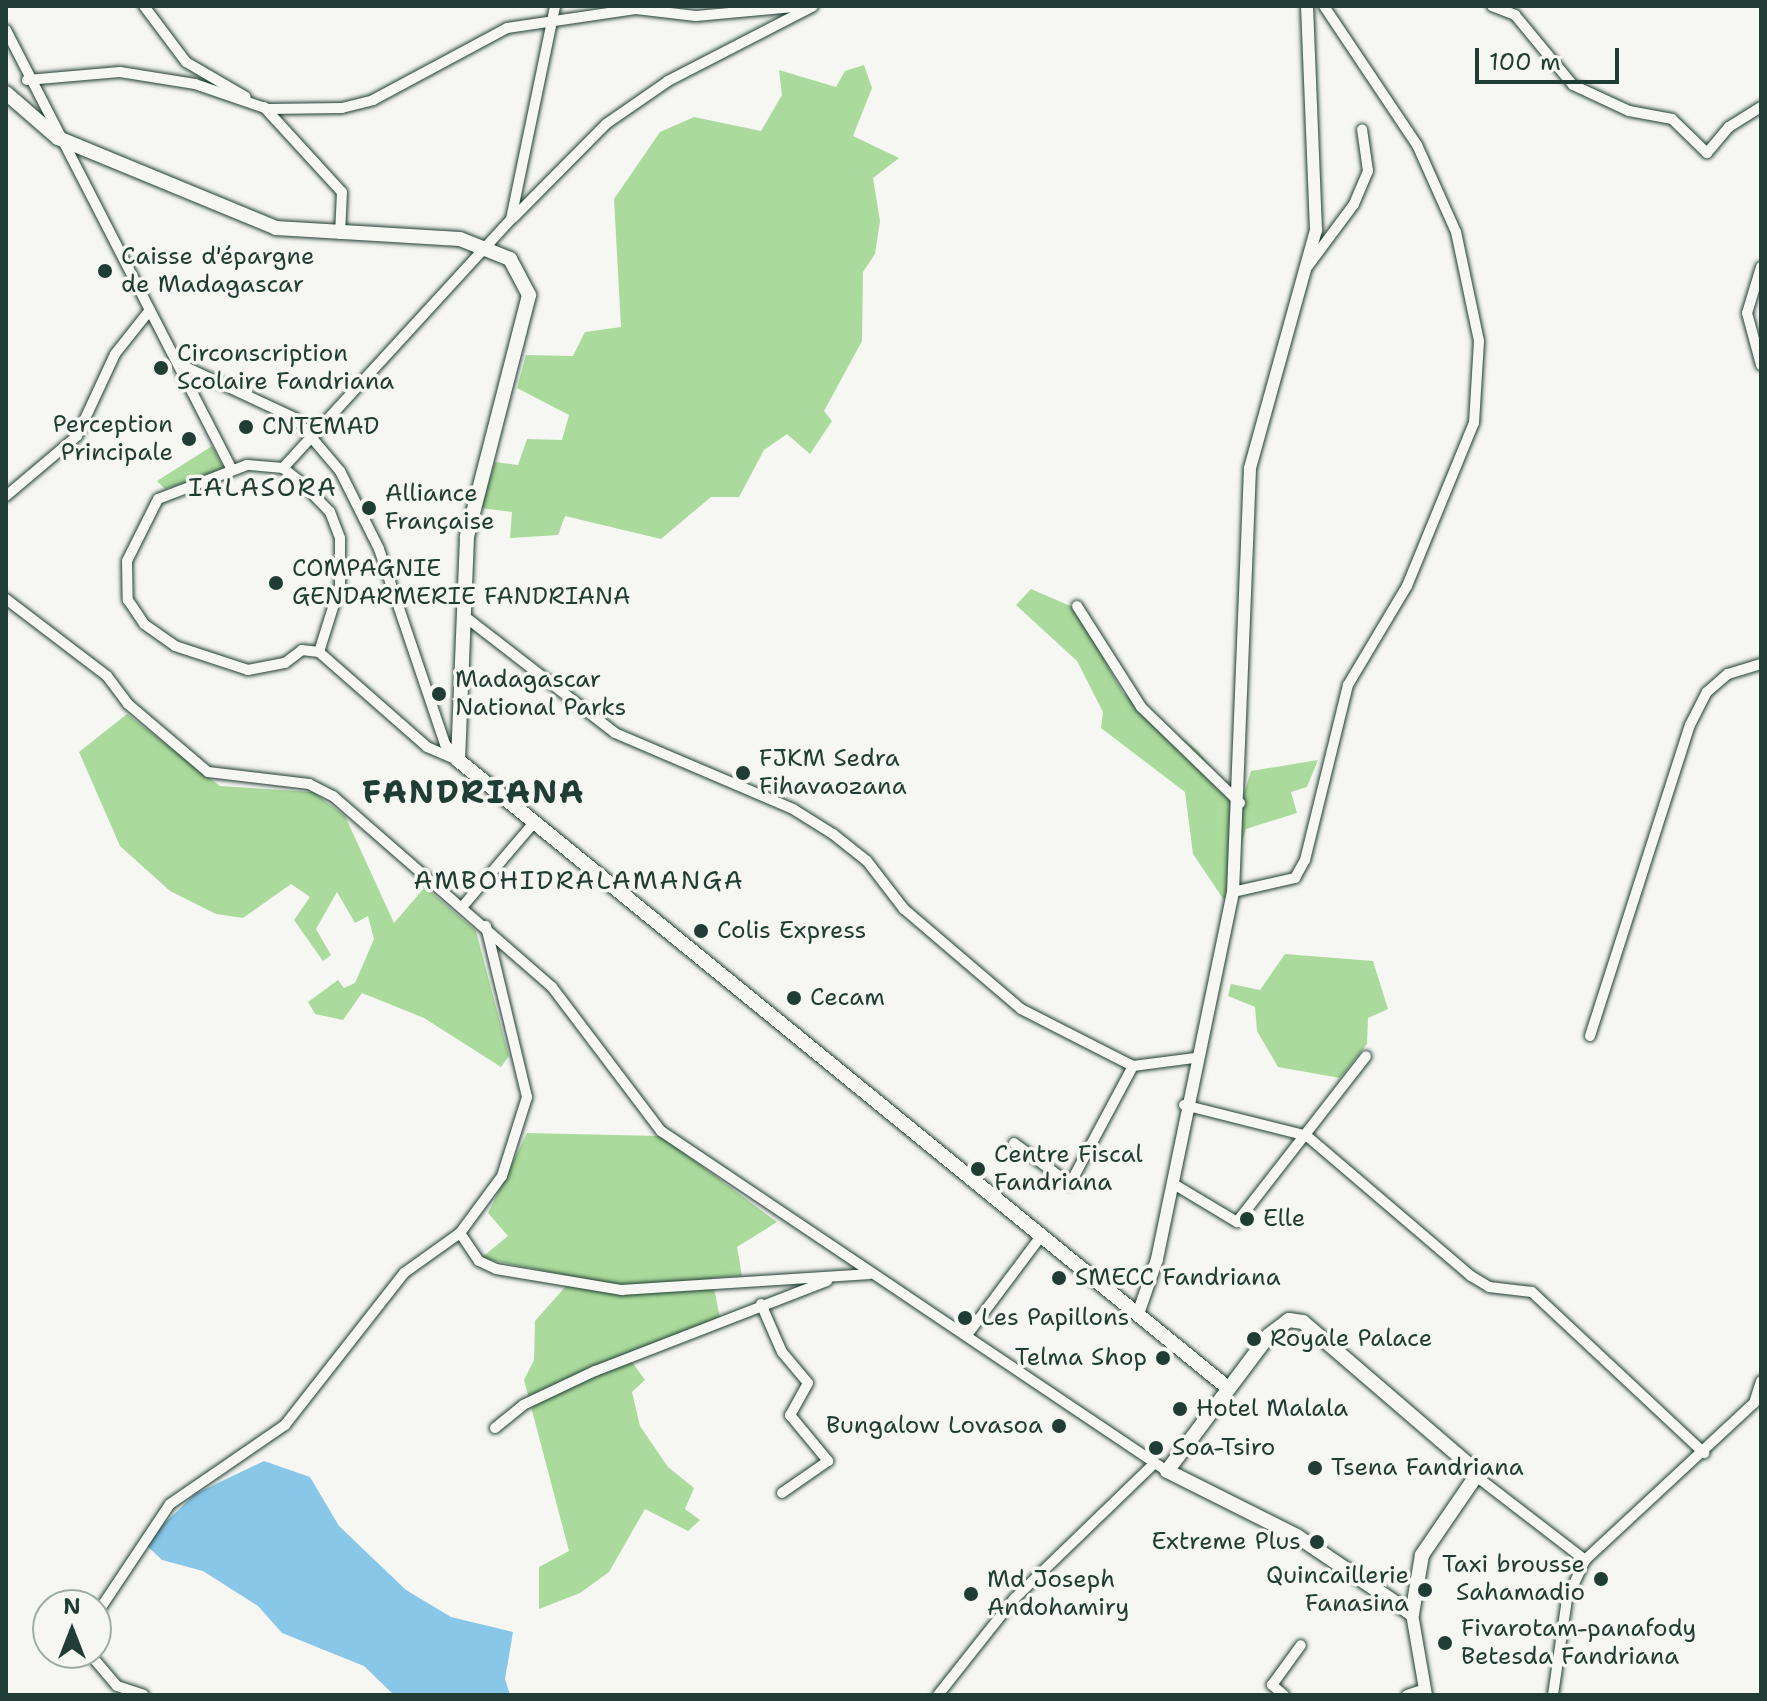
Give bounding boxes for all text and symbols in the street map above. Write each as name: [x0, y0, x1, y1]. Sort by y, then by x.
scale bar: [1479, 32, 1623, 82]
text: 100 m: [1489, 46, 1561, 78]
place label: Caisse d'épargne de Madagascar: [121, 243, 315, 299]
marker: Caisse d'épargne de Madagascar: [96, 262, 114, 280]
place label: Circonscription Scolaire Fandriana: [177, 340, 394, 396]
marker: Circonscription Scolaire Fandriana: [152, 359, 170, 377]
place label: Perception Principale: [53, 411, 173, 467]
place label: CNTEMAD: [262, 413, 379, 441]
marker: CNTEMAD: [237, 418, 255, 436]
marker: Perception Principale: [180, 430, 198, 448]
district label: IALASORA: [188, 471, 338, 503]
place label: Alliance Française: [385, 480, 495, 536]
marker: Alliance Française: [360, 499, 378, 517]
place label: COMPAGNIE GENDARMERIE FANDRIANA: [292, 555, 630, 611]
marker: COMPAGNIE GENDARMERIE FANDRIANA: [267, 574, 285, 592]
place label: Madagascar National Parks: [455, 666, 626, 722]
marker: Madagascar National Parks: [430, 685, 448, 703]
place label: FJKM Sedra Fihavaozana: [759, 745, 907, 801]
marker: FJKM Sedra Fihavaozana: [734, 764, 752, 782]
district label: FANDRIANA: [362, 773, 586, 811]
district label: AMBOHIDRALAMANGA: [413, 864, 745, 896]
place label: Colis Express: [717, 917, 866, 945]
marker: Colis Express: [692, 922, 710, 940]
place label: Cecam: [810, 984, 885, 1012]
marker: Cecam: [785, 989, 803, 1007]
place label: Centre Fiscal Fandriana: [994, 1141, 1143, 1197]
marker: Centre Fiscal Fandriana: [969, 1160, 987, 1178]
place label: Elle: [1263, 1205, 1305, 1233]
marker: Elle: [1238, 1210, 1256, 1228]
place label: SMECC Fandriana: [1075, 1264, 1281, 1292]
marker: SMECC Fandriana: [1050, 1269, 1068, 1287]
place label: Les Papillons: [981, 1304, 1129, 1332]
marker: Les Papillons: [956, 1309, 974, 1327]
place label: Royale Palace: [1270, 1325, 1432, 1353]
marker: Royale Palace: [1245, 1330, 1263, 1348]
place label: Telma Shop: [1015, 1344, 1147, 1372]
marker: Telma Shop: [1154, 1349, 1172, 1367]
place label: Hotel Malala: [1196, 1395, 1348, 1423]
marker: Hotel Malala: [1171, 1400, 1189, 1418]
place label: Bungalow Lovasoa: [826, 1412, 1043, 1440]
marker: Bungalow Lovasoa: [1050, 1417, 1068, 1435]
place label: Soa-Tsiro: [1172, 1434, 1275, 1462]
marker: Soa-Tsiro: [1147, 1439, 1165, 1457]
place label: Tsena Fandriana: [1331, 1454, 1524, 1482]
marker: Tsena Fandriana: [1306, 1459, 1324, 1477]
place label: Extreme Plus: [1151, 1528, 1301, 1556]
marker: Extreme Plus: [1308, 1533, 1326, 1551]
place label: Taxi brousse Sahamadio: [1442, 1551, 1585, 1607]
place label: Quincaillerie Fanasina: [1266, 1562, 1409, 1618]
place label: Md Joseph Andohamiry: [987, 1566, 1129, 1622]
marker: Taxi brousse Sahamadio: [1592, 1570, 1610, 1588]
marker: Quincaillerie Fanasina: [1416, 1581, 1434, 1599]
marker: Md Joseph Andohamiry: [962, 1585, 980, 1603]
north arrow: [32, 1589, 112, 1669]
text: N: [63, 1592, 81, 1621]
place label: Fivarotam-panafody Betesda Fandriana: [1461, 1615, 1696, 1671]
marker: Fivarotam-panafody Betesda Fandriana: [1436, 1634, 1454, 1652]

